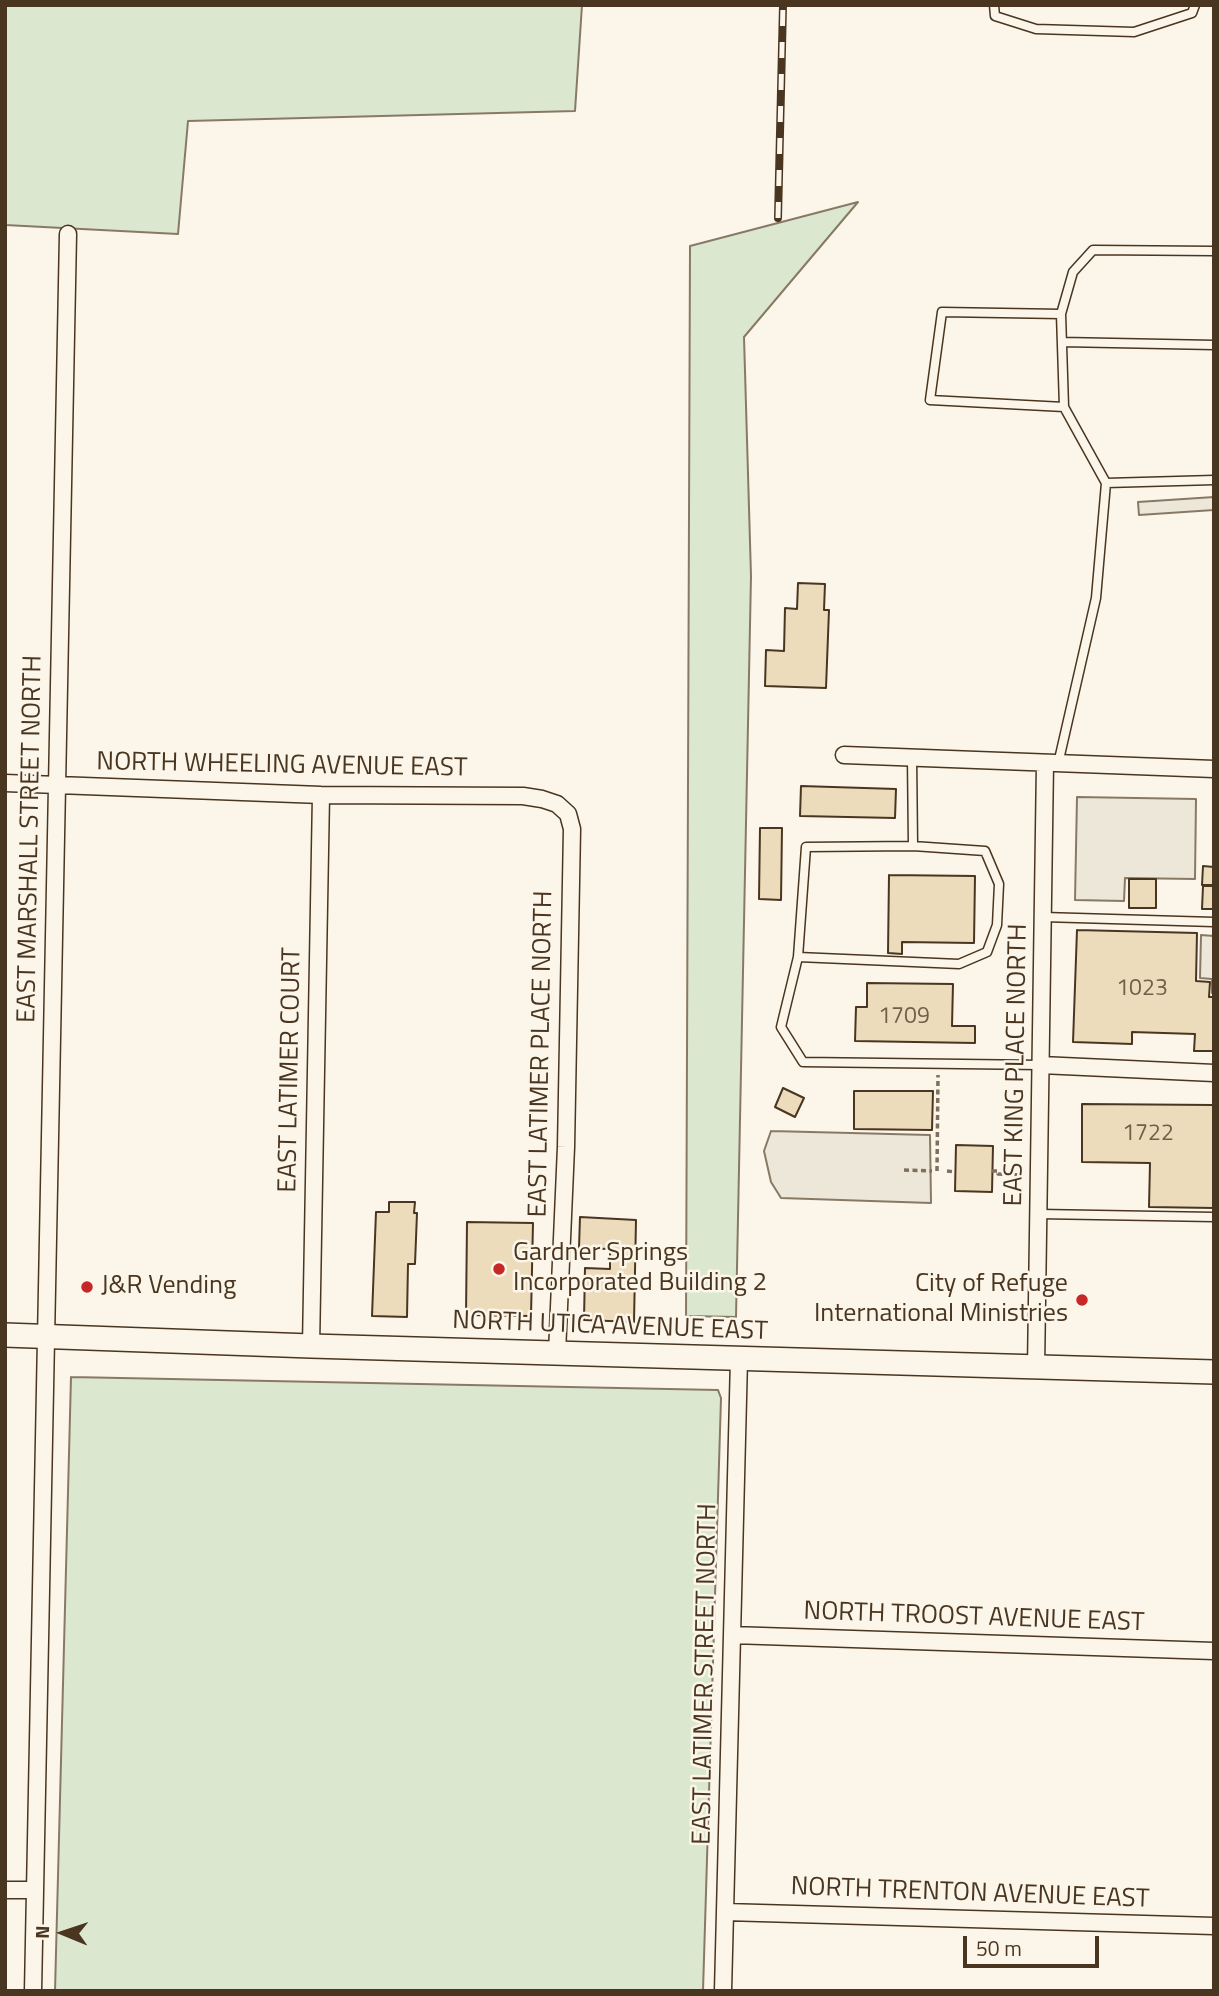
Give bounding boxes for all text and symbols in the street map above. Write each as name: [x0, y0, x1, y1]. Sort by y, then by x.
street label: EAST MARSHALL STREET NORTH: [12, 655, 50, 1023]
street label: NORTH WHEELING AVENUE EAST: [96, 747, 468, 785]
street label: EAST LATIMER PLACE NORTH: [524, 890, 560, 1218]
street label: EAST KING PLACE NORTH: [999, 923, 1035, 1207]
street label: EAST LATIMER COURT: [273, 947, 309, 1193]
house number: 1023: [1116, 975, 1168, 1003]
house number: 1709: [878, 1003, 930, 1031]
house number: 1722: [1122, 1120, 1174, 1148]
place label: Gardner Springs Incorporated Building 2: [513, 1238, 767, 1300]
marker: Gardner Springs Incorporated Building 2: [491, 1261, 507, 1277]
place label: City of Refuge International Ministries: [814, 1269, 1068, 1330]
place label: J&R Vending: [101, 1271, 236, 1303]
marker: J&R Vending: [79, 1279, 95, 1295]
marker: City of Refuge International Ministries: [1074, 1292, 1090, 1308]
street label: NORTH UTICA AVENUE EAST: [452, 1306, 768, 1348]
street label: EAST LATIMER STREET NORTH: [687, 1503, 725, 1845]
street label: NORTH TROOST AVENUE EAST: [803, 1596, 1145, 1640]
street label: NORTH TRENTON AVENUE EAST: [790, 1872, 1150, 1916]
north arrow: [28, 1898, 98, 1968]
scale bar: [967, 1923, 1104, 1967]
text: N: [27, 1925, 56, 1939]
text: 50 m: [976, 1932, 1022, 1964]

